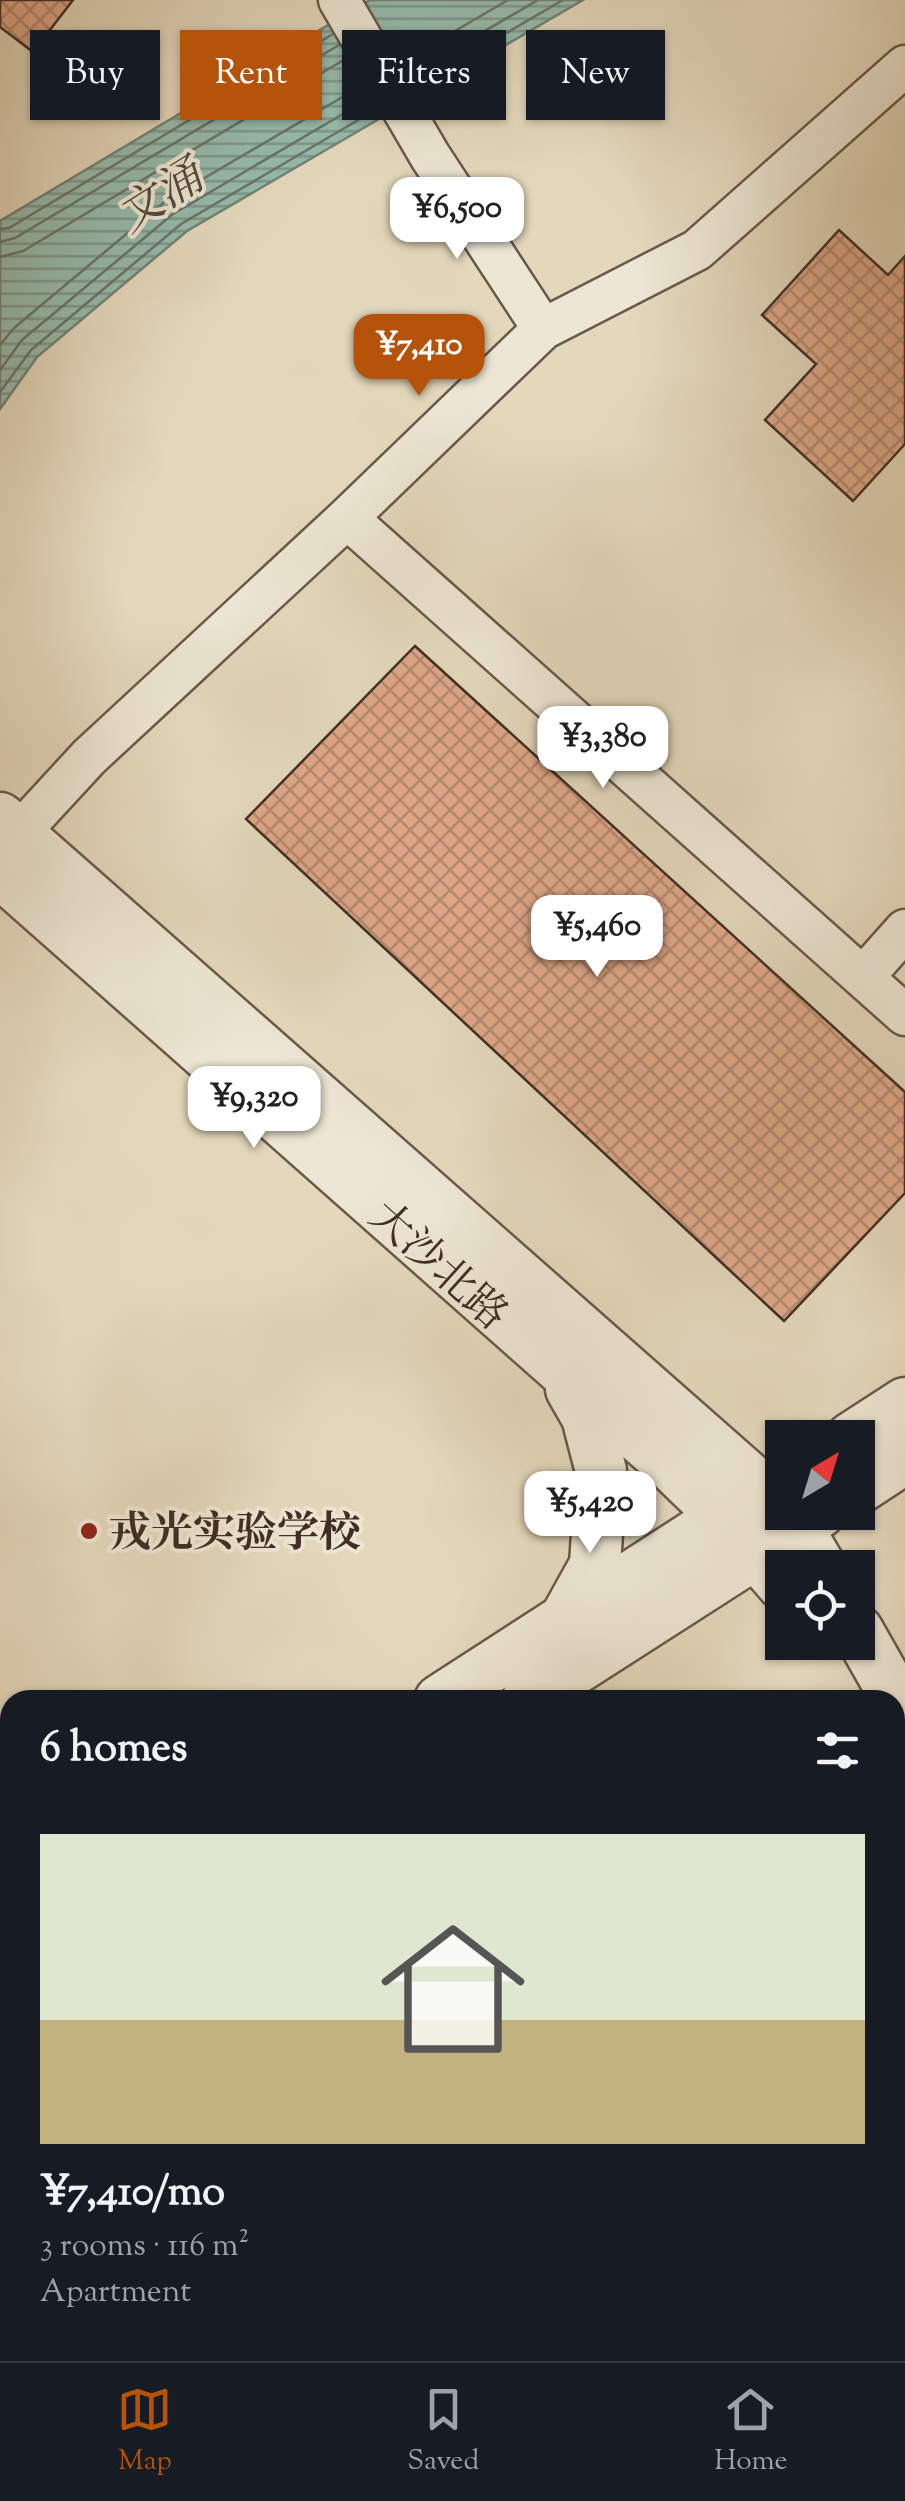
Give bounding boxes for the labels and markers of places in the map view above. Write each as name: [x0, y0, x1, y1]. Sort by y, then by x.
pin: ¥6,500: [376, 177, 538, 262]
pin: ¥7,410: [338, 314, 500, 399]
pin: ¥3,380: [522, 706, 684, 791]
pin: ¥5,460: [516, 895, 678, 980]
pin: ¥9,320: [173, 1066, 335, 1151]
pin: ¥5,420: [509, 1471, 671, 1556]
place label: 戎光实验学校: [109, 1506, 361, 1566]
marker: 戎光实验学校: [78, 1520, 100, 1542]

